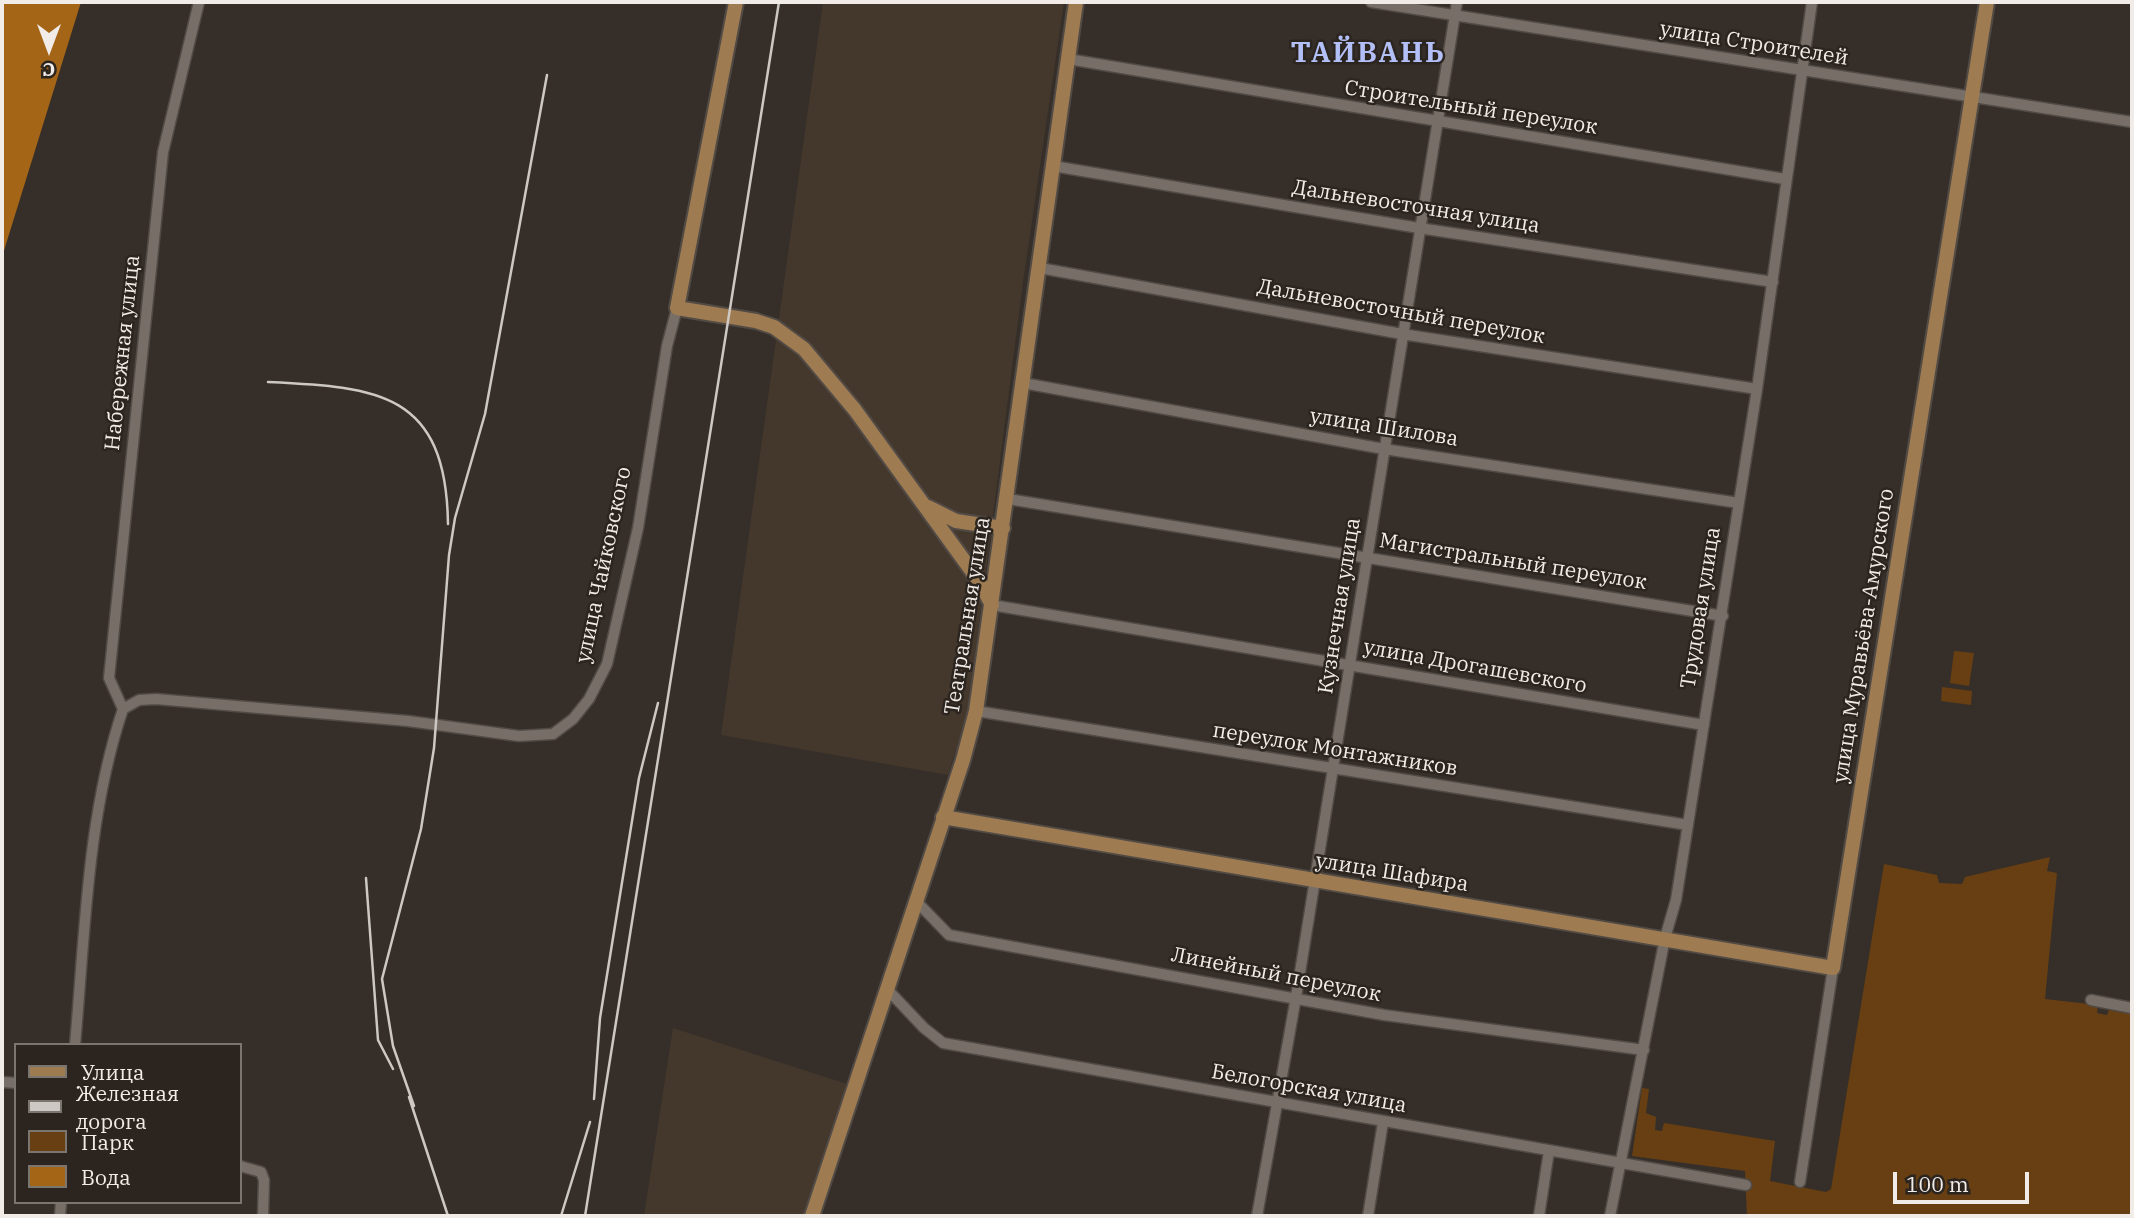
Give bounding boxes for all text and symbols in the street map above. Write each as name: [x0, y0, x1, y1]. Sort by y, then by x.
north arrow: [14, 14, 84, 84]
street label: улица Строителей: [1658, 17, 1850, 71]
district label: ТАЙВАНЬ: [1292, 37, 1444, 71]
text: С: [43, 58, 55, 82]
street label: Строительный переулок: [1343, 76, 1599, 140]
street label: Дальневосточная улица: [1290, 175, 1542, 239]
street label: Набережная улица: [100, 254, 146, 452]
street label: Дальневосточный переулок: [1255, 274, 1547, 350]
street label: улица Шилова: [1308, 404, 1460, 452]
street label: улица Чайковского: [571, 465, 637, 665]
street label: улица Муравьёва-Амурского: [1828, 487, 1900, 785]
street label: Театральная улица: [940, 515, 996, 717]
street label: Кузнечная улица: [1314, 516, 1366, 696]
street label: Трудовая улица: [1676, 525, 1726, 691]
street label: Магистральный переулок: [1377, 528, 1649, 596]
street label: улица Дрогашевского: [1361, 635, 1589, 699]
street label: переулок Монтажников: [1211, 718, 1459, 782]
street label: улица Шафира: [1314, 848, 1470, 898]
street label: Линейный переулок: [1169, 942, 1383, 1008]
legend: [14, 1043, 242, 1204]
text: Улица: [81, 1058, 145, 1086]
street label: Белогорская улица: [1209, 1059, 1409, 1119]
text: Железная дорога: [76, 1079, 179, 1135]
text: Парк: [81, 1128, 134, 1156]
scale bar: [1896, 1158, 2032, 1202]
text: Вода: [81, 1163, 131, 1191]
text: 100 m: [1906, 1170, 1969, 1198]

